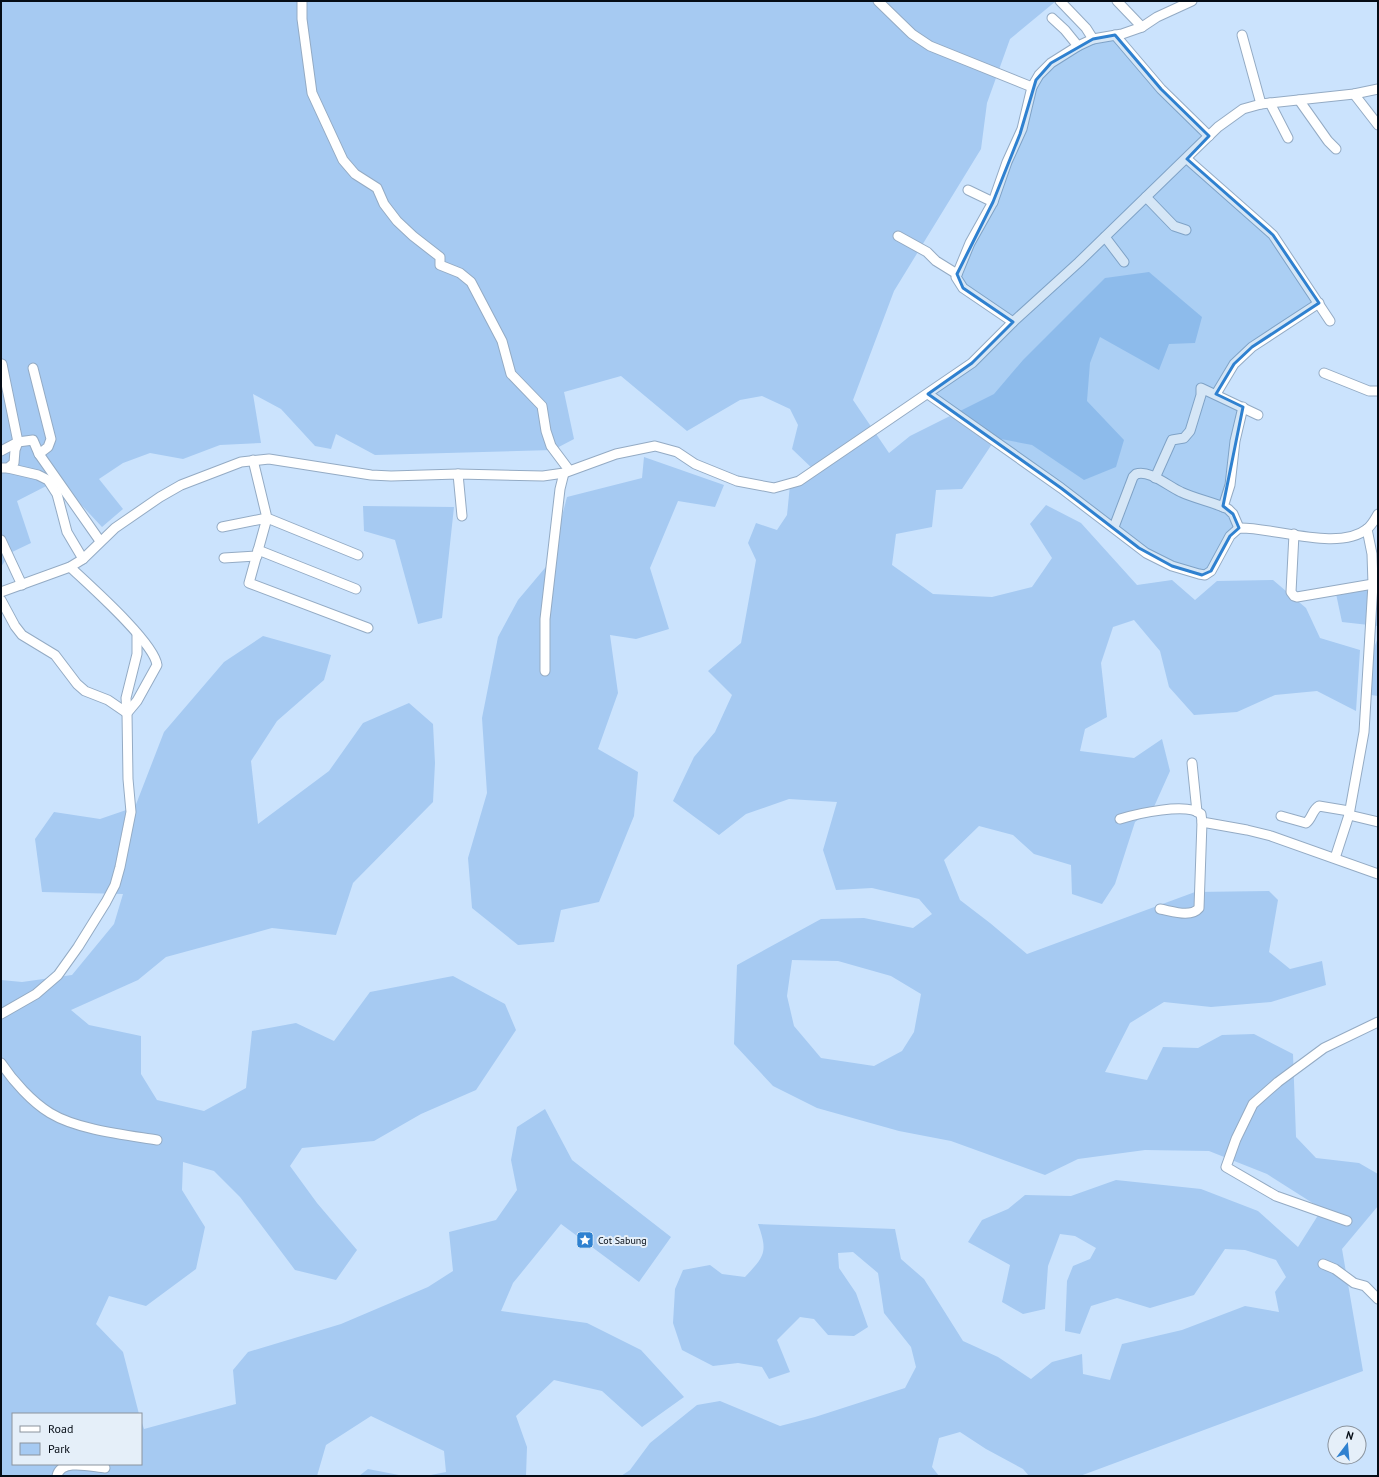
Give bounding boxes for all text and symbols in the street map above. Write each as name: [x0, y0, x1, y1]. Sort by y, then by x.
place icon: Cot Sabung: [575, 1230, 595, 1250]
place label: Cot Sabung: [598, 1234, 647, 1247]
legend: [12, 1413, 142, 1465]
text: Road: [48, 1421, 73, 1436]
north arrow: [1327, 1425, 1367, 1465]
text: N: [1344, 1428, 1355, 1443]
text: Park: [48, 1441, 70, 1456]

